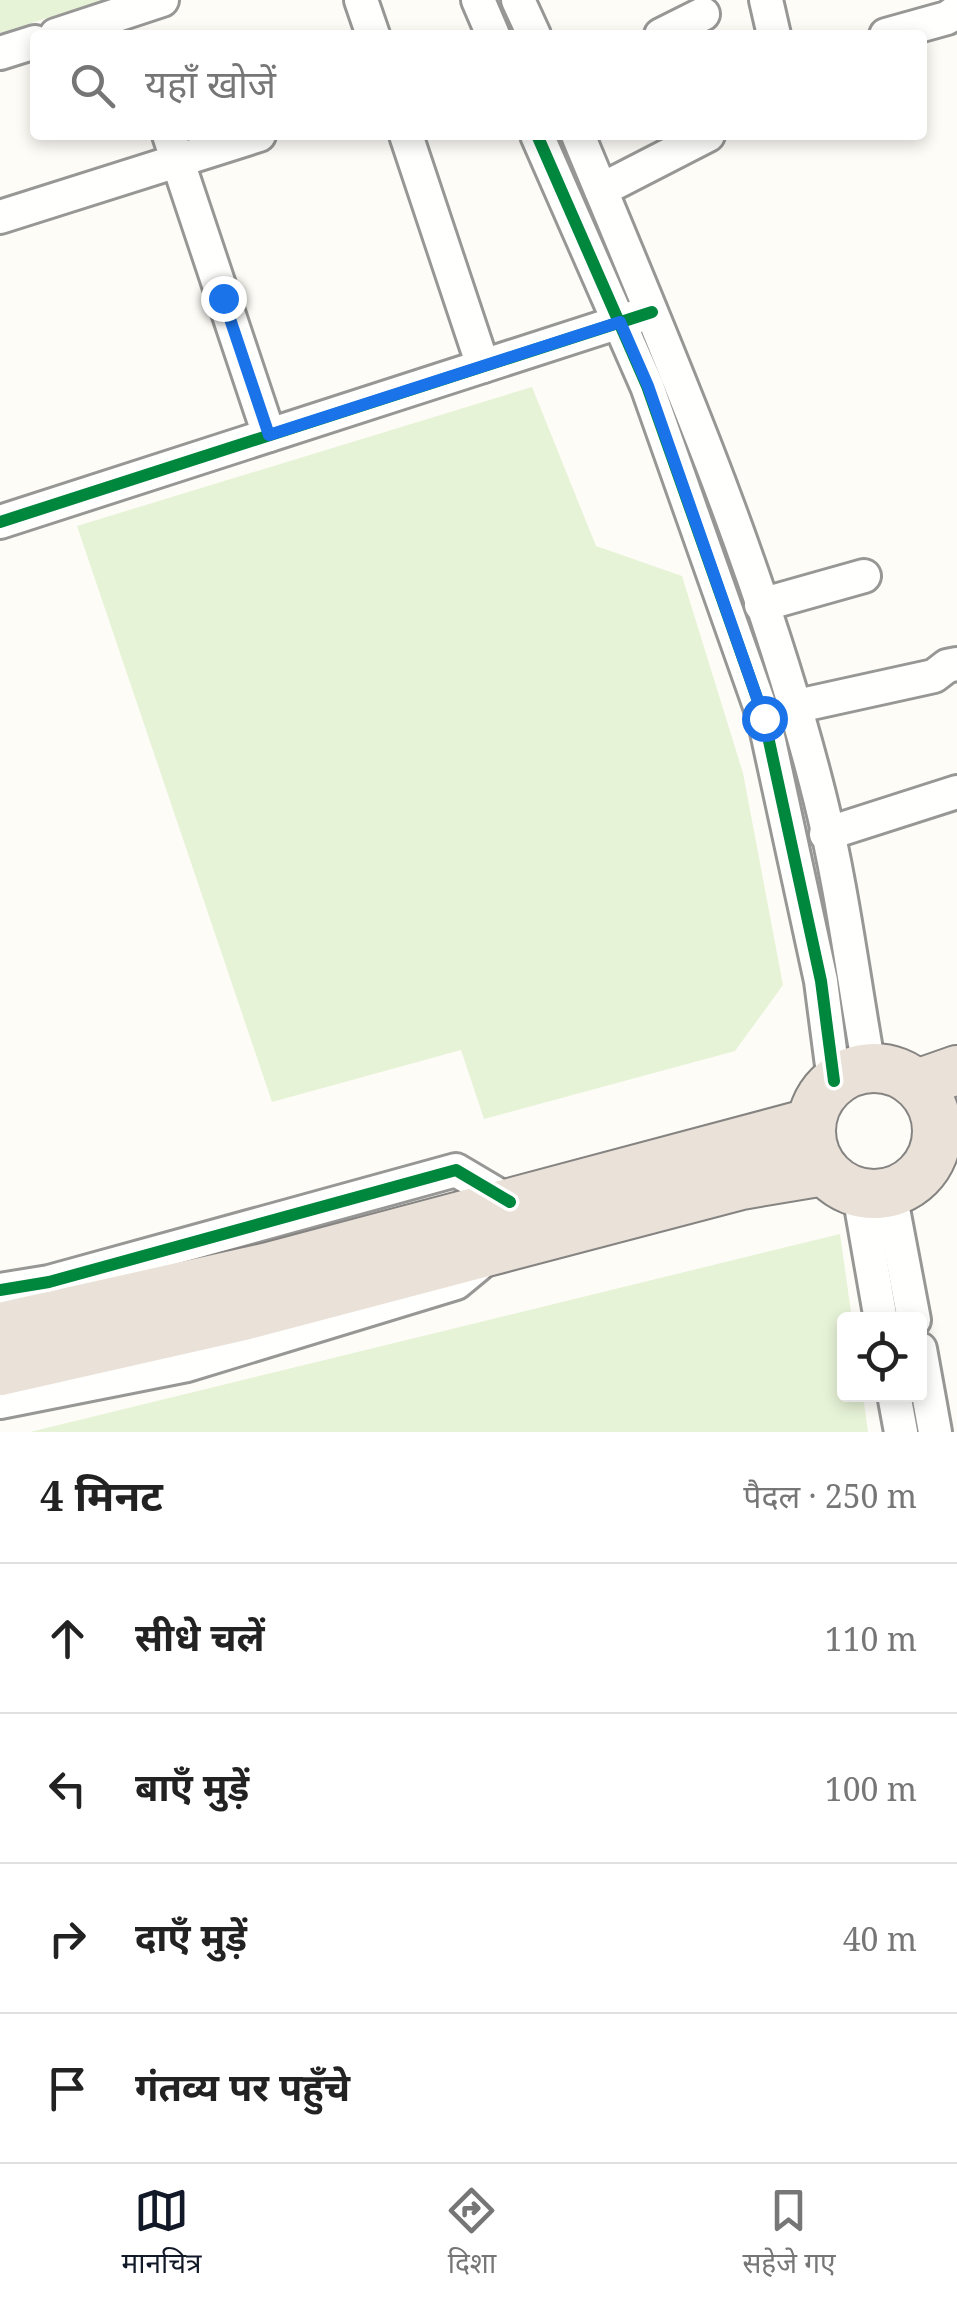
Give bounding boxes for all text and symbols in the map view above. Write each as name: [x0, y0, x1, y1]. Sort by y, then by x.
search box: [30, 30, 927, 140]
text: यहाँ खोजें: [145, 57, 276, 109]
icon: search: [65, 58, 120, 113]
route end: [201, 276, 247, 322]
route start: [742, 696, 788, 742]
map controls: [837, 1312, 927, 1402]
button: locate: [837, 1312, 927, 1402]
text: 4 मिनट: [40, 1466, 163, 1523]
text: पैदल · 250 m: [743, 1474, 917, 1517]
text: सीधे चलें: [135, 1610, 265, 1662]
icon: ahead: [40, 1611, 95, 1666]
text: 110 m: [825, 1617, 917, 1660]
text: बाएँ मुड़ें: [135, 1760, 249, 1812]
icon: left: [40, 1761, 95, 1816]
text: 100 m: [825, 1767, 917, 1810]
text: दाएँ मुड़ें: [135, 1910, 247, 1962]
icon: right: [40, 1911, 95, 1966]
text: 40 m: [843, 1917, 917, 1960]
text: गंतव्य पर पहुँचे: [135, 2060, 350, 2112]
icon: arrive: [40, 2061, 95, 2116]
tab: मानचित्र: [121, 2183, 202, 2284]
tab: दिशा: [444, 2183, 499, 2284]
tab: सहेजे गए: [742, 2183, 836, 2284]

